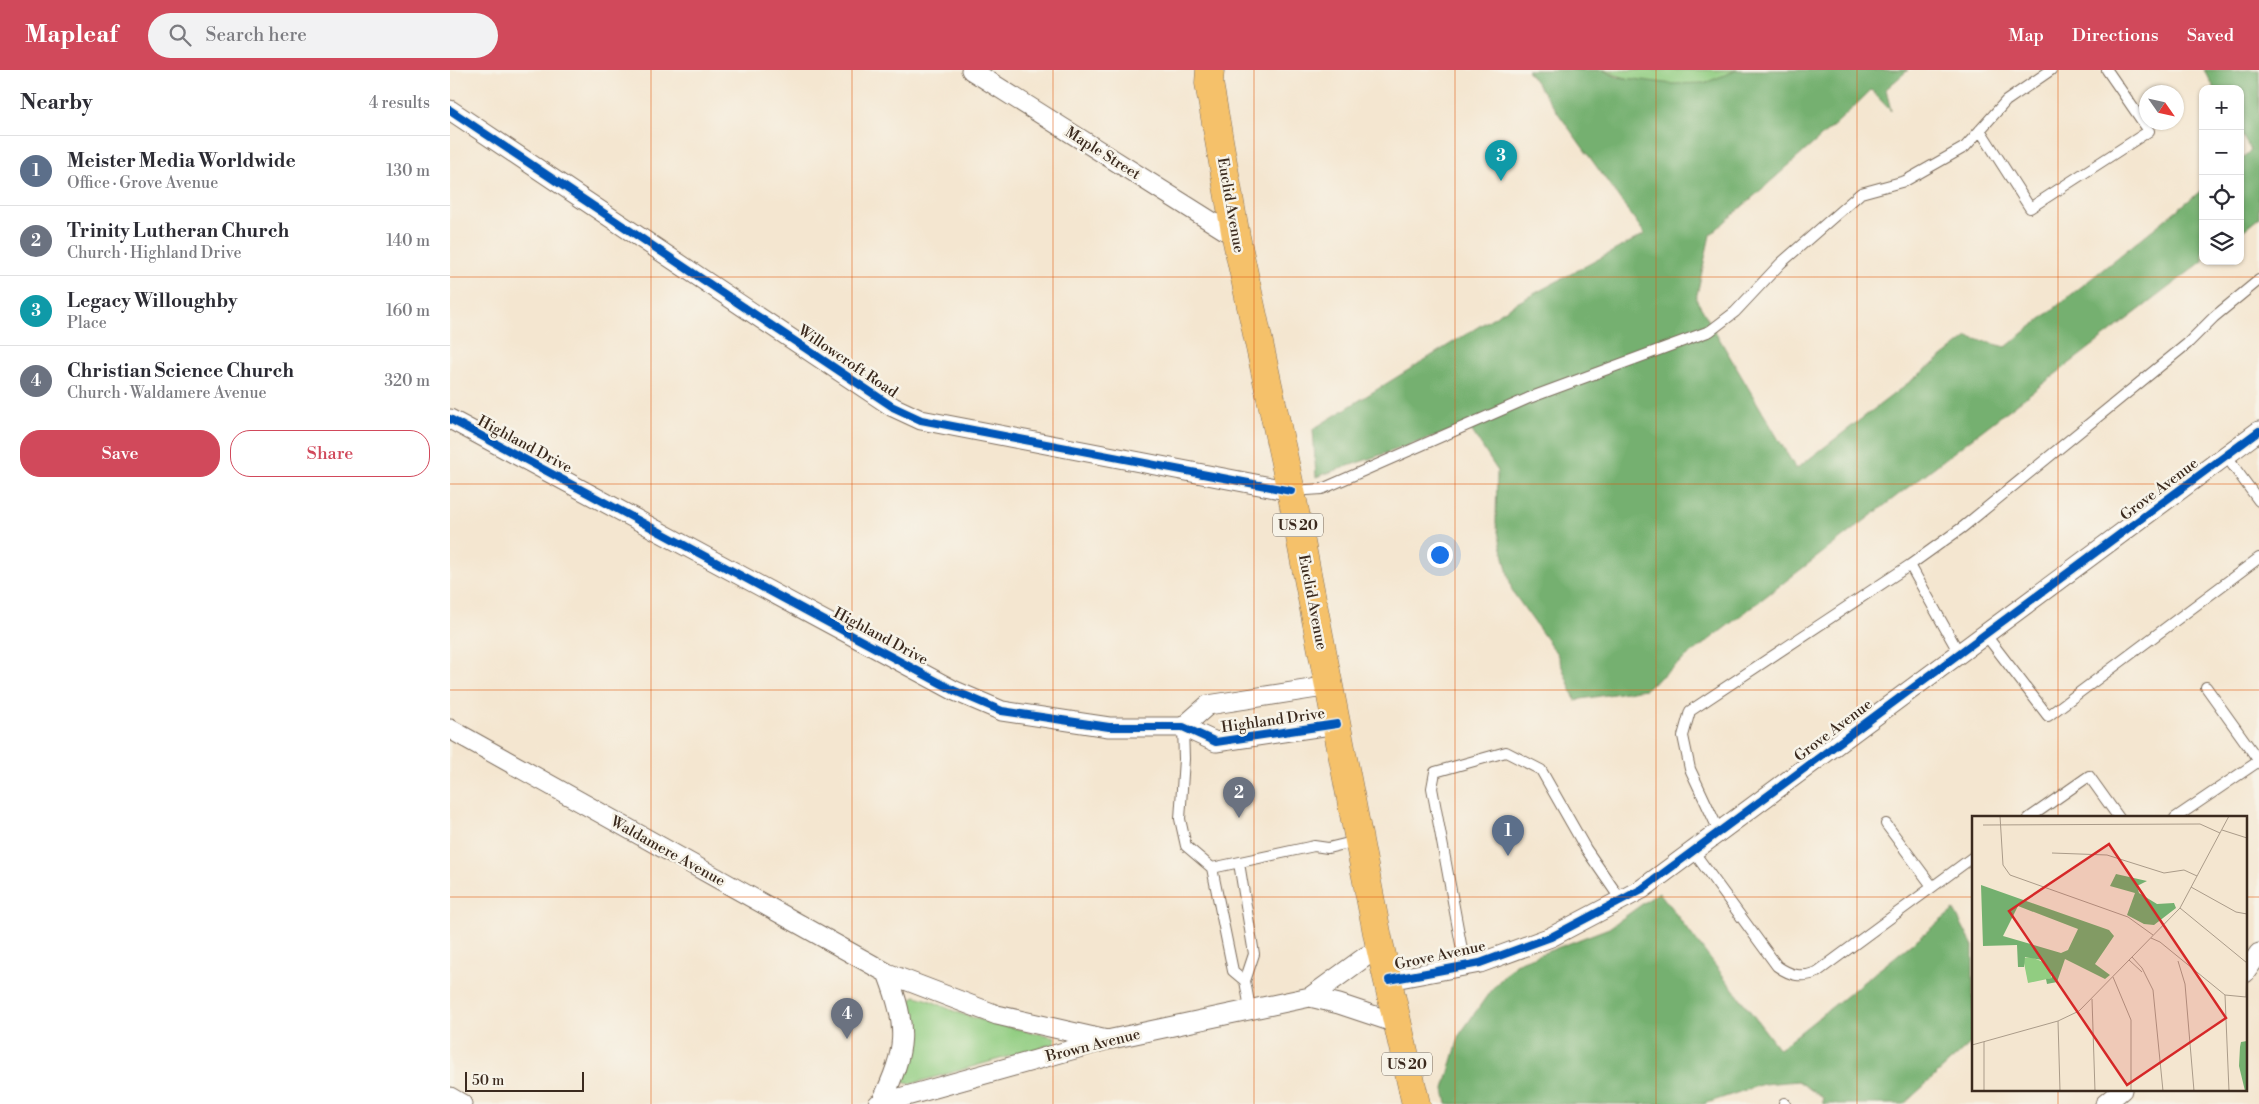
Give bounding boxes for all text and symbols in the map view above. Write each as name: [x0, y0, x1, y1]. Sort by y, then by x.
search box: [148, 13, 498, 58]
text: Mapleaf: [25, 20, 118, 50]
icon: search: [166, 21, 194, 49]
text: Search here: [206, 23, 307, 47]
text: Map: [2008, 24, 2044, 47]
text: Directions: [2072, 24, 2159, 47]
text: Saved: [2187, 24, 2234, 47]
north arrow: [2139, 85, 2184, 130]
map controls: [2199, 85, 2244, 265]
button: +: [2199, 85, 2244, 130]
text: Nearby: [20, 90, 93, 116]
text: 4 results: [369, 93, 430, 113]
street label: Maple Street: [1061, 123, 1145, 184]
button: −: [2199, 130, 2244, 175]
pin: 3: [1485, 140, 1517, 181]
text: Meister Media Worldwide: [67, 149, 296, 173]
street label: Euclid Avenue: [1213, 156, 1248, 254]
text: 1: [32, 161, 40, 181]
text: 130 m: [386, 161, 430, 181]
text: Office · Grove Avenue: [67, 173, 218, 193]
button: locate: [2199, 175, 2244, 220]
text: Trinity Lutheran Church: [67, 219, 289, 243]
button: layers: [2199, 220, 2244, 265]
text: 2: [31, 231, 41, 251]
text: 140 m: [386, 231, 430, 251]
text: Church · Highland Drive: [67, 243, 242, 263]
text: Legacy Willoughby: [67, 289, 238, 313]
text: 3: [31, 301, 41, 321]
text: 160 m: [386, 301, 430, 321]
text: Place: [67, 313, 107, 333]
street label: Willowcroft Road: [793, 320, 902, 402]
text: Christian Science Church: [67, 359, 294, 383]
text: 4: [31, 371, 41, 391]
text: 320 m: [384, 371, 430, 391]
text: Church · Waldamere Avenue: [67, 383, 267, 403]
street label: Highland Drive: [474, 412, 575, 477]
button: Save: [20, 430, 220, 477]
button: Share: [230, 430, 430, 477]
street label: Grove Avenue: [2117, 454, 2202, 525]
road number: US 20: [1273, 514, 1323, 536]
your location: [1427, 542, 1453, 568]
street label: Euclid Avenue: [1294, 553, 1331, 651]
street label: Highland Drive: [830, 604, 931, 669]
street label: Grove Avenue: [1791, 695, 1876, 766]
street label: Highland Drive: [1220, 704, 1326, 737]
pin: 2: [1223, 777, 1255, 818]
street label: Waldamere Avenue: [606, 812, 728, 891]
pin: 1: [1492, 815, 1524, 856]
inset map: [1972, 816, 2246, 1092]
street label: Grove Avenue: [1393, 937, 1487, 974]
pin: 4: [831, 998, 863, 1039]
street label: Brown Avenue: [1043, 1025, 1142, 1067]
road number: US 20: [1382, 1052, 1432, 1076]
scale bar: [465, 1069, 584, 1092]
text: 50 m: [472, 1072, 504, 1090]

